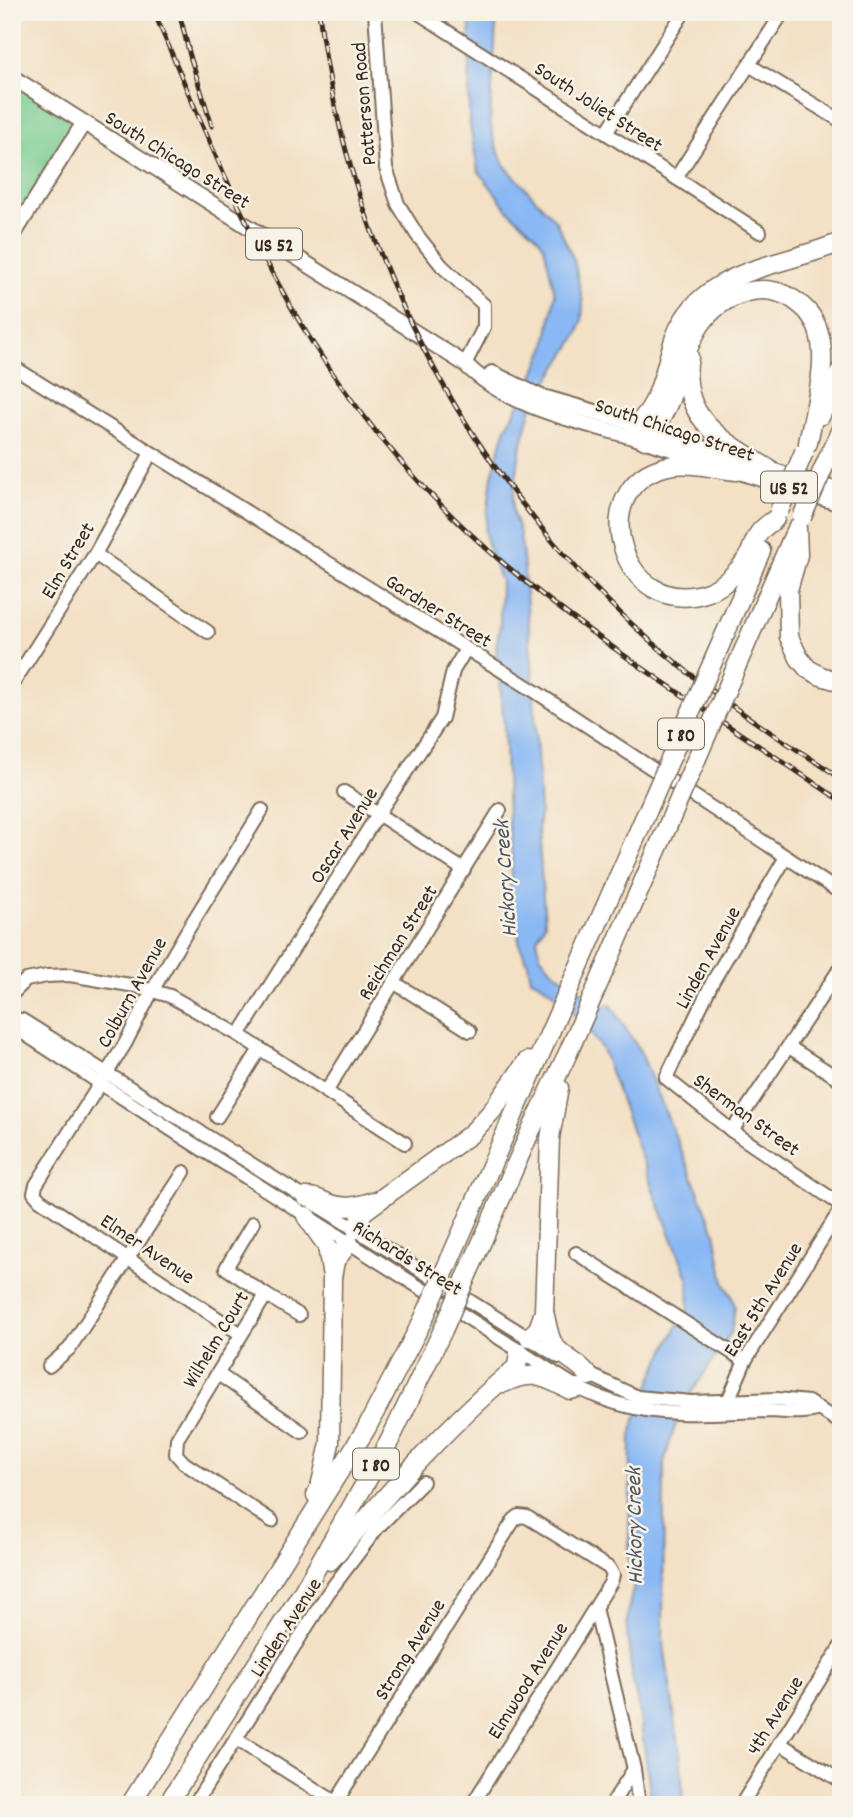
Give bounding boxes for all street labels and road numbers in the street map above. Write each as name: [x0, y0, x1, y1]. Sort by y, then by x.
street label: Patterson Road: [346, 41, 386, 167]
street label: South Joliet Street: [527, 55, 668, 162]
street label: South Chicago Street: [98, 105, 255, 218]
road number: US 52: [246, 228, 302, 260]
street label: South Chicago Street: [590, 392, 758, 472]
road number: US 52: [761, 472, 817, 502]
street label: Elm Street: [35, 517, 104, 606]
street label: Gardner Street: [378, 568, 497, 657]
road number: I 80: [658, 719, 704, 750]
street label: Oscar Avenue: [304, 782, 387, 891]
street label: Reichman Street: [352, 880, 447, 1007]
street label: Linden Avenue: [669, 902, 750, 1015]
street label: Colburn Avenue: [91, 933, 176, 1054]
street label: Sherman Street: [686, 1067, 805, 1166]
street label: Elmer Avenue: [93, 1208, 200, 1293]
street label: Richards Street: [346, 1214, 467, 1305]
street label: East 5th Avenue: [717, 1237, 812, 1364]
street label: Wilhelm Court: [177, 1286, 258, 1395]
road number: I 80: [353, 1448, 399, 1480]
street label: Linden Avenue: [244, 1573, 331, 1684]
street label: Strong Avenue: [368, 1594, 455, 1707]
street label: Elmwood Avenue: [482, 1617, 578, 1746]
street label: 4th Avenue: [740, 1671, 813, 1762]

